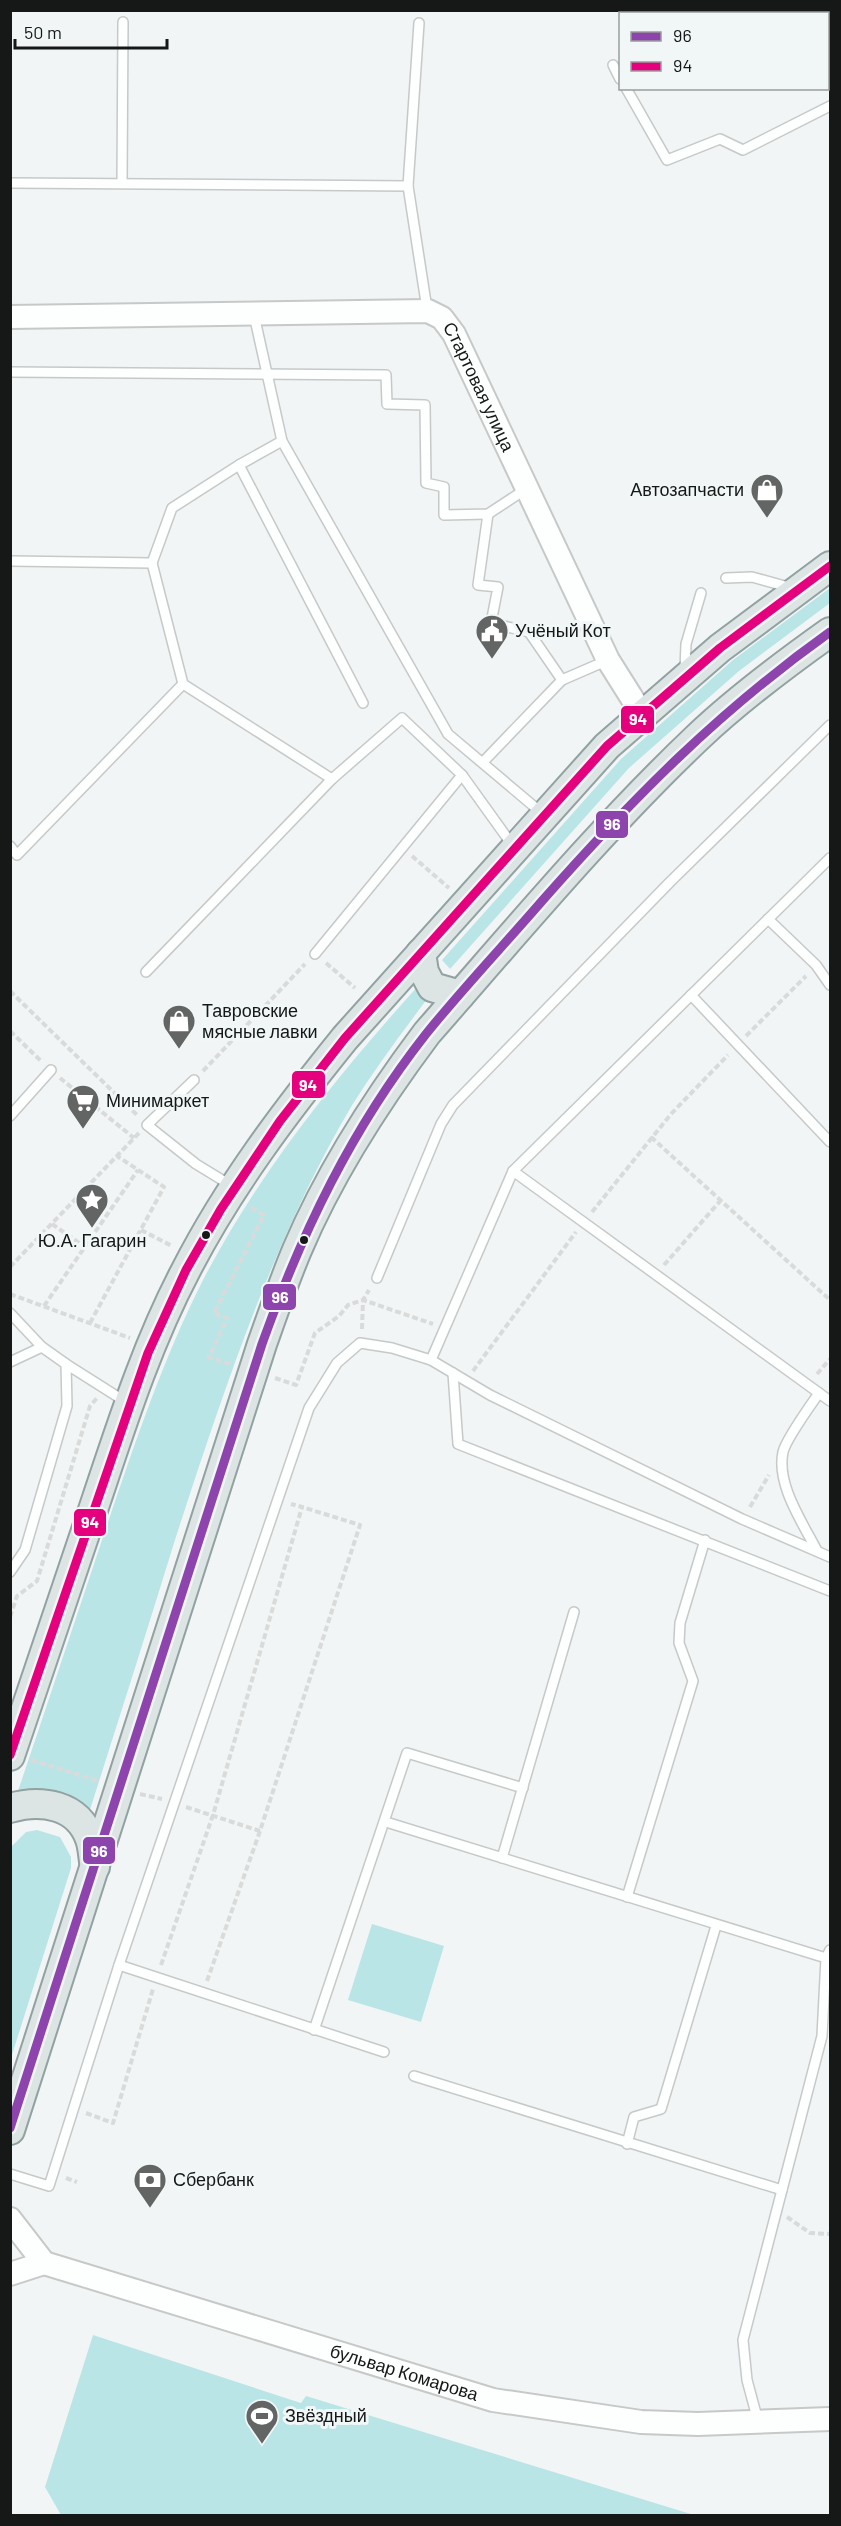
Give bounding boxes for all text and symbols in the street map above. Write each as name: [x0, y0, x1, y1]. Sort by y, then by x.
scale bar: [15, 12, 166, 50]
legend: [619, 12, 829, 90]
text: 50 m: [24, 21, 62, 43]
text: 96: [673, 24, 692, 46]
text: 94: [673, 54, 692, 76]
street label: Стартовая улица: [439, 317, 520, 456]
shop icon: Автозапчасти: [749, 472, 785, 519]
place label: Автозапчасти: [630, 478, 744, 500]
public building icon: Учёный Кот: [474, 613, 510, 660]
place label: Учёный Кот: [515, 619, 611, 641]
line badge: 94: [620, 705, 655, 734]
text: 94: [629, 709, 647, 728]
line badge: 96: [595, 810, 629, 839]
text: 96: [603, 814, 621, 833]
place label: Тавровские мясные лавки: [202, 999, 318, 1042]
shop icon: Тавровские мясные лавки: [161, 1003, 197, 1050]
line badge: 94: [291, 1070, 326, 1099]
text: 94: [299, 1075, 317, 1094]
supermarket icon: Минимаркет: [65, 1083, 101, 1130]
place label: Минимаркет: [106, 1089, 209, 1111]
place icon: Ю.А. Гагарин: [74, 1182, 110, 1229]
place label: Ю.А. Гагарин: [38, 1229, 146, 1251]
unlabelled marker: [200, 1229, 212, 1241]
unlabelled marker: [298, 1234, 310, 1246]
line badge: 96: [262, 1283, 297, 1311]
text: 96: [271, 1287, 289, 1306]
line badge: 94: [73, 1508, 107, 1537]
text: 94: [81, 1512, 99, 1531]
line badge: 96: [82, 1836, 116, 1865]
text: 96: [90, 1841, 108, 1860]
bank icon: Сбербанк: [132, 2162, 168, 2209]
place label: Сбербанк: [173, 2168, 254, 2190]
street label: бульвар Комарова: [328, 2339, 482, 2405]
sports icon: Звёздный: [244, 2398, 280, 2445]
place label: Звёздный: [285, 2404, 367, 2426]

